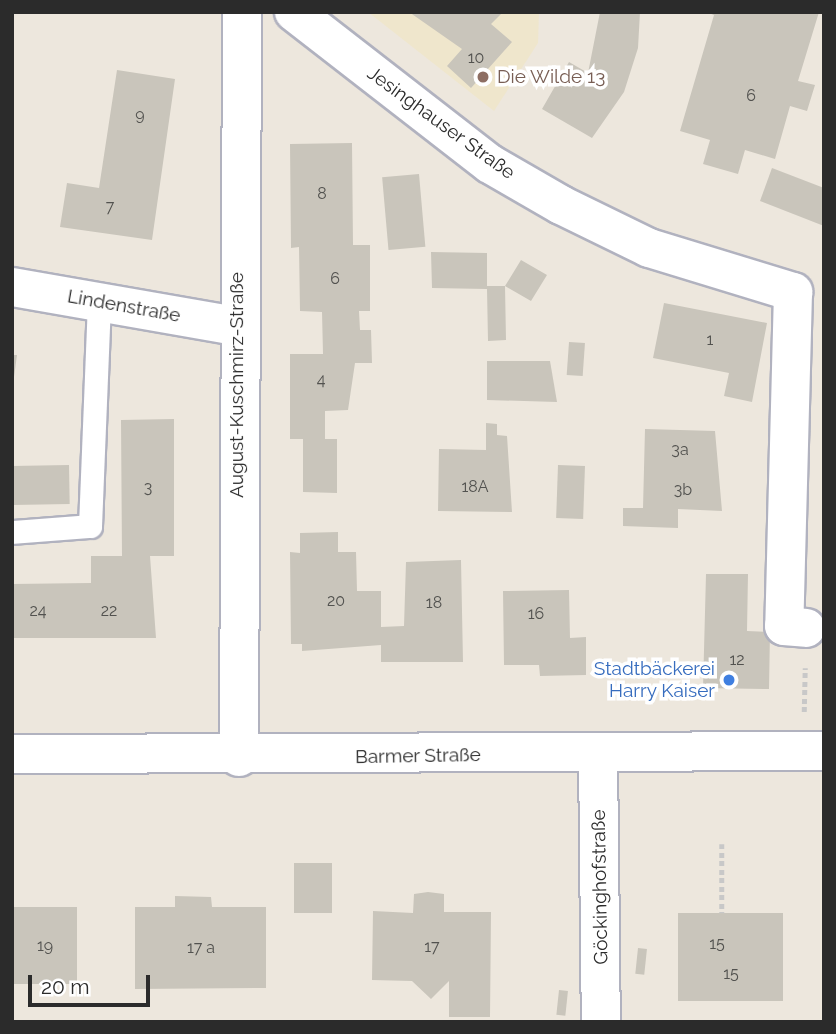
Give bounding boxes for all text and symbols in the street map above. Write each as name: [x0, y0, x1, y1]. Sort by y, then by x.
house number: 10: [468, 48, 484, 68]
street label: Jesinghauser Straße: [363, 62, 519, 184]
place label: Die Wilde 13: [497, 66, 606, 88]
marker: Die Wilde 13: [475, 69, 491, 85]
house number: 6: [746, 86, 756, 106]
house number: 9: [135, 105, 145, 125]
house number: 8: [317, 184, 327, 204]
house number: 7: [106, 197, 114, 217]
house number: 6: [330, 269, 340, 289]
street label: August-Kuschmirz-Straße: [226, 272, 248, 498]
street label: Lindenstraße: [66, 285, 182, 327]
house number: 1: [707, 330, 713, 350]
house number: 4: [317, 370, 325, 390]
house number: 3a: [671, 440, 689, 460]
house number: 18A: [462, 477, 488, 497]
house number: 3: [144, 478, 152, 498]
house number: 3b: [674, 480, 692, 500]
house number: 20: [327, 591, 345, 611]
house number: 18: [426, 593, 442, 613]
house number: 24: [29, 601, 47, 621]
house number: 22: [101, 601, 117, 621]
house number: 16: [528, 604, 544, 624]
house number: 12: [729, 650, 745, 670]
place label: Stadtbäckerei Harry Kaiser: [594, 658, 715, 702]
marker: Stadtbäckerei Harry Kaiser: [721, 672, 737, 688]
street label: Barmer Straße: [355, 744, 481, 768]
street label: Göckinghofstraße: [587, 809, 613, 965]
house number: 15: [709, 934, 725, 954]
house number: 19: [37, 936, 53, 956]
house number: 17: [424, 937, 440, 957]
house number: 17 a: [187, 938, 215, 958]
scale bar: [32, 960, 154, 1004]
house number: 15: [723, 964, 739, 984]
text: 20 m: [41, 974, 89, 999]

